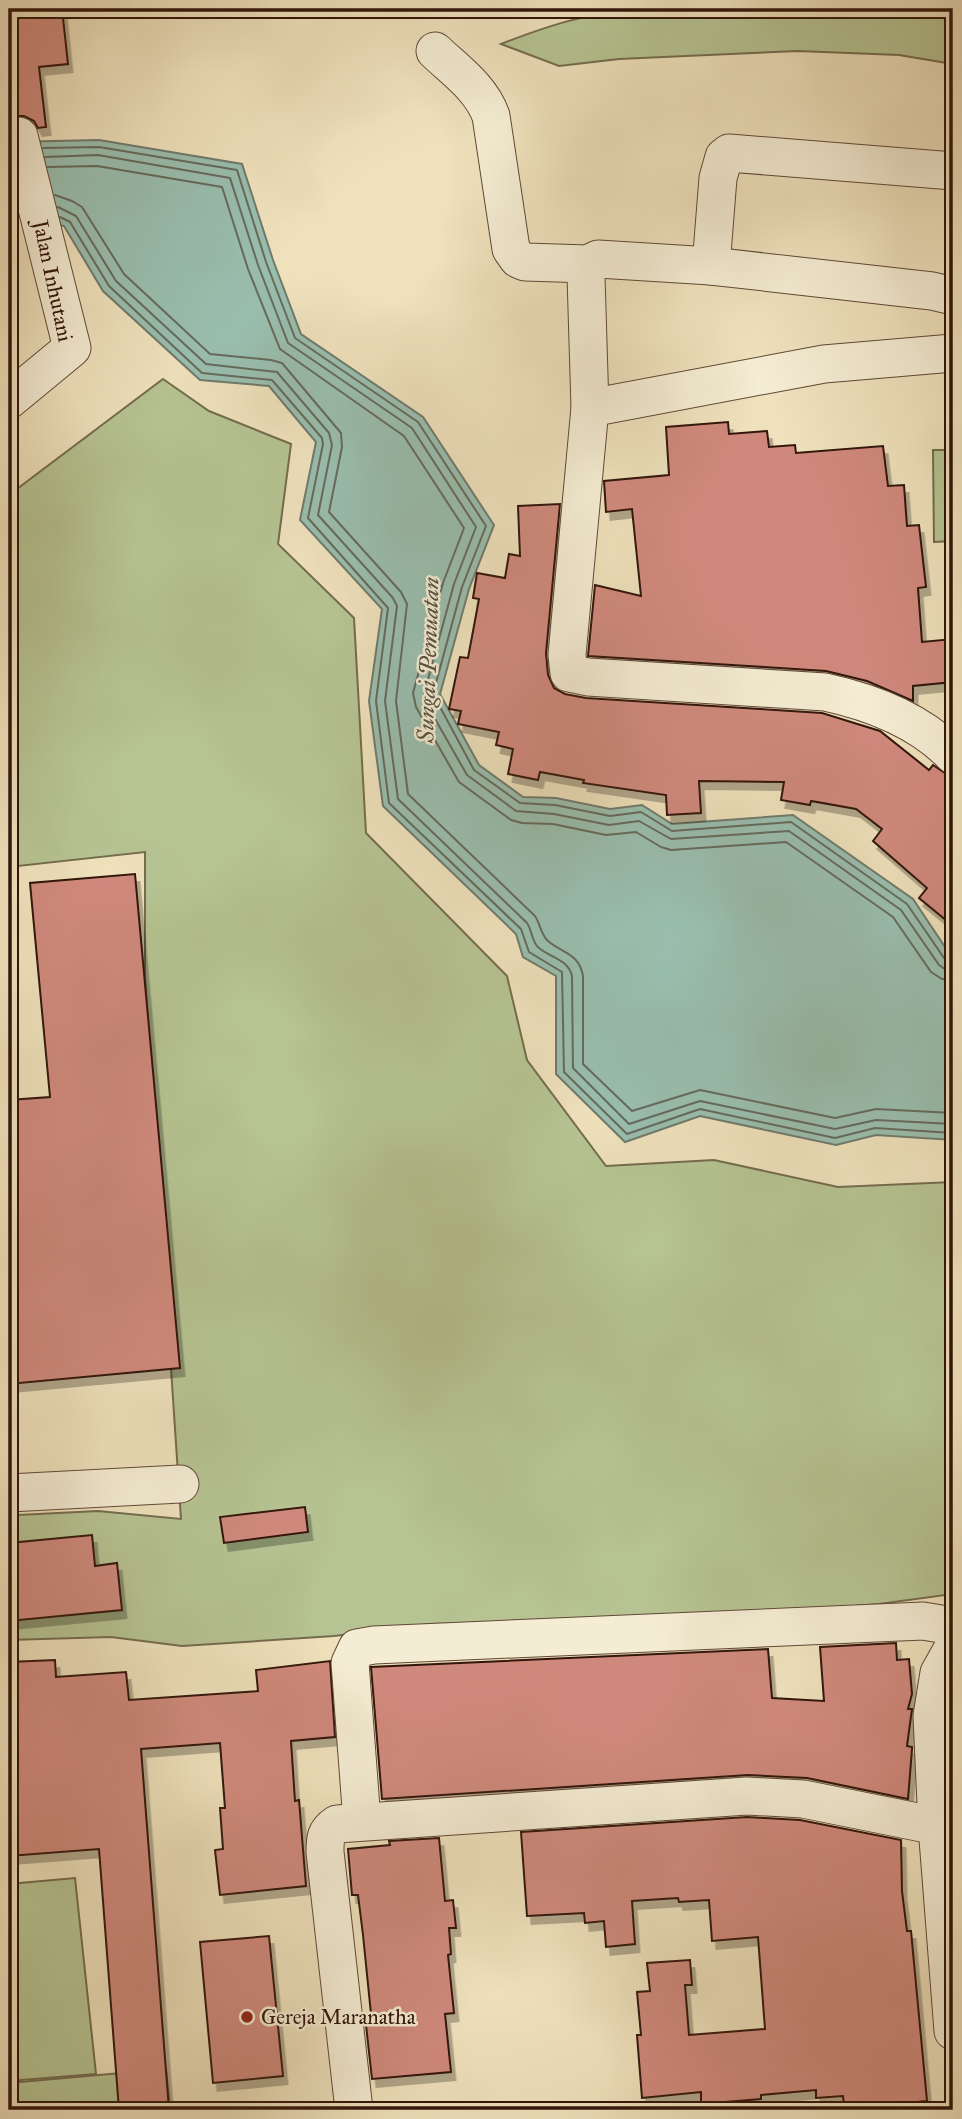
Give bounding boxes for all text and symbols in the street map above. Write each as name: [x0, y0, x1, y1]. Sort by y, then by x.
street label: Jalan Inhutani: [27, 216, 79, 344]
water label: Sungai Pemuatan: [411, 577, 445, 744]
place label: Gereja Maranatha: [261, 2004, 416, 2030]
marker: Gereja Maranatha: [239, 2009, 255, 2025]

